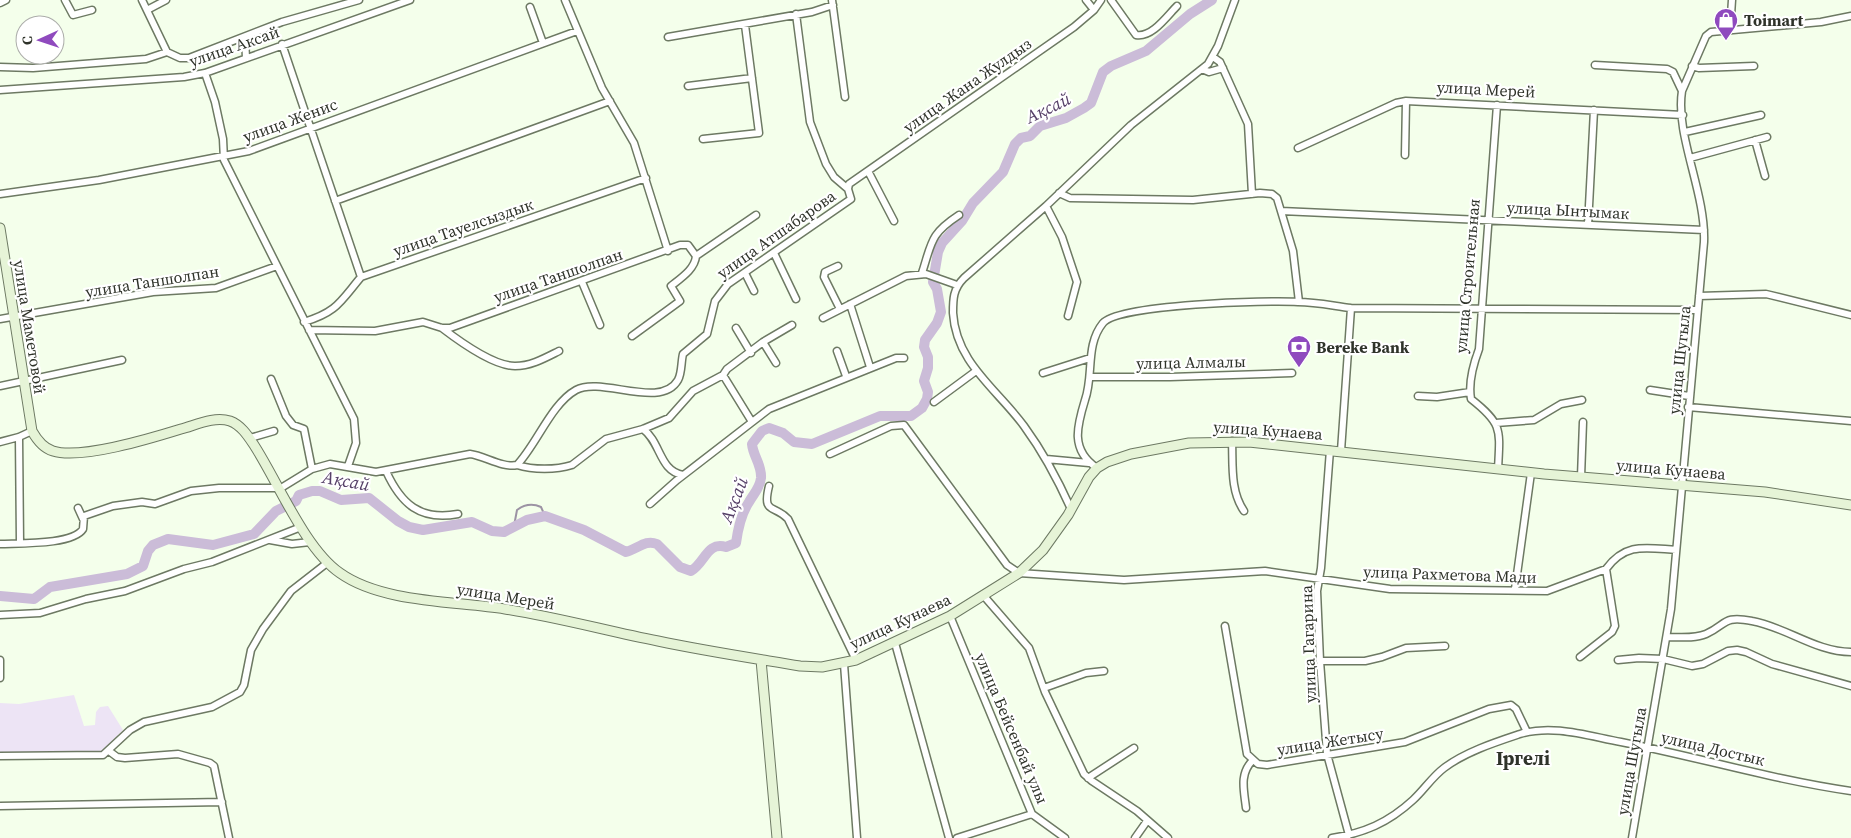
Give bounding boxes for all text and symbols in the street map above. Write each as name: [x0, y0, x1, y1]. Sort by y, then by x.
shop icon: Toimart: [1713, 7, 1739, 41]
place label: Toimart: [1744, 9, 1803, 31]
north arrow: [15, 15, 65, 65]
street label: улица Аксай: [186, 20, 282, 72]
street label: улица Жана Жулдыз: [899, 32, 1036, 138]
text: С: [17, 36, 37, 46]
street label: улица Мерей: [1436, 75, 1536, 103]
water label: Ақсай: [1020, 86, 1075, 130]
street label: улица Женис: [240, 93, 341, 147]
street label: улица Атшабарова: [712, 184, 840, 283]
street label: улица Тауелсыздык: [390, 193, 536, 261]
street label: улица Ынтымак: [1506, 196, 1630, 224]
street label: улица Строительная: [1449, 198, 1485, 354]
street label: улица Таншолпан: [491, 243, 625, 307]
street label: улица Маметовой: [9, 258, 51, 396]
street label: улица Таншолпан: [84, 260, 220, 302]
street label: улица Шугыла: [1662, 304, 1696, 416]
bank icon: Bereke Bank: [1286, 334, 1312, 368]
place label: Bereke Bank: [1316, 336, 1410, 358]
street label: улица Алмалы: [1136, 350, 1246, 374]
street label: улица Кунаева: [1213, 415, 1324, 445]
street label: улица Кунаева: [1616, 453, 1727, 485]
water label: Ақсай: [320, 464, 372, 497]
water label: Ақсай: [713, 473, 754, 527]
street label: улица Рахметова Мади: [1363, 560, 1537, 588]
street label: улица Мерей: [456, 577, 556, 615]
street label: улица Гагарина: [1295, 584, 1321, 703]
street label: улица Кунаева: [846, 588, 955, 654]
street label: улица Бейсенбай улы: [970, 649, 1054, 807]
street label: улица Шугыла: [1611, 704, 1651, 817]
street label: улица Жетысу: [1275, 722, 1386, 760]
street label: улица Достык: [1659, 725, 1767, 771]
district label: Іргелі: [1496, 745, 1550, 771]

